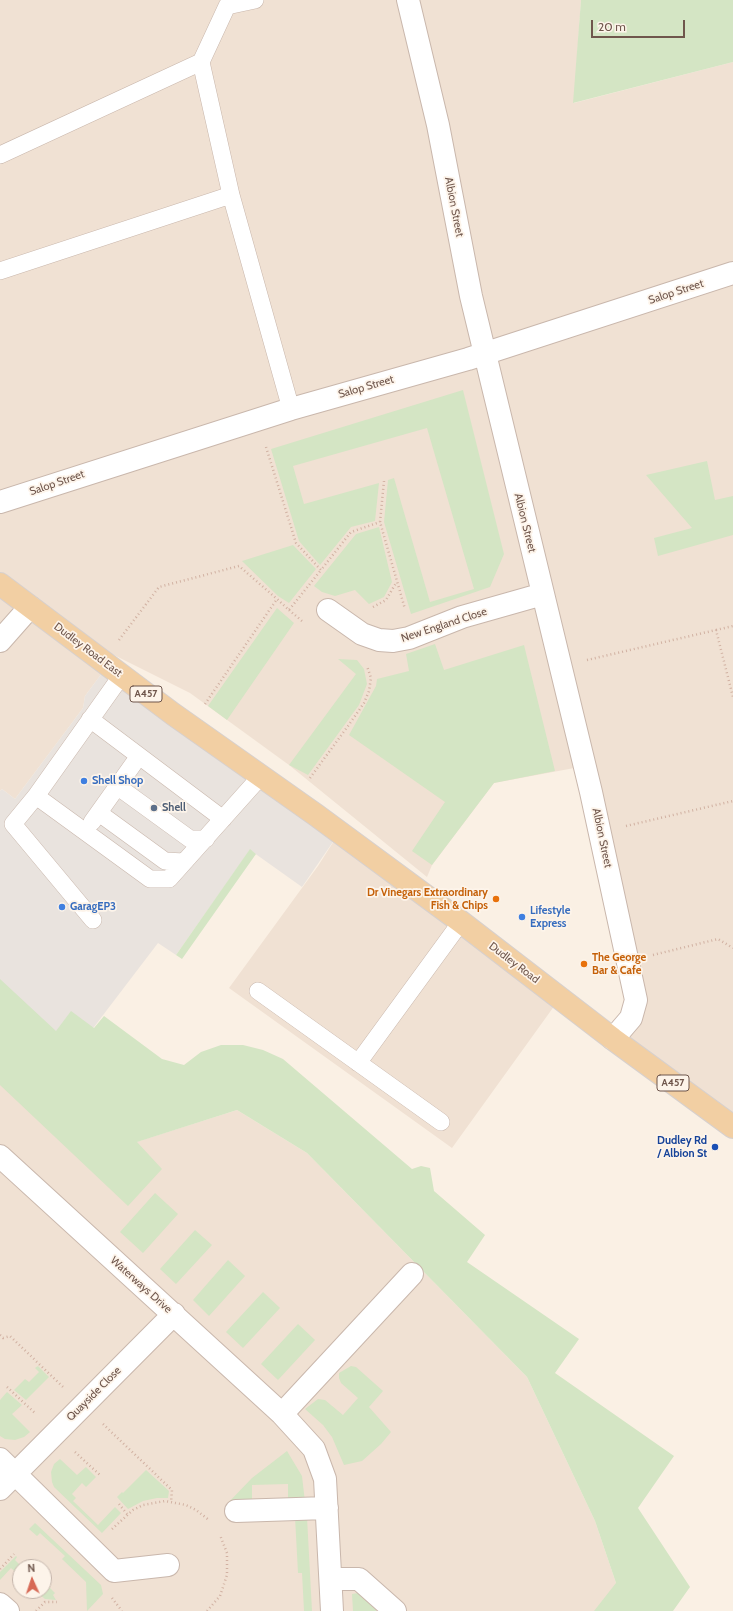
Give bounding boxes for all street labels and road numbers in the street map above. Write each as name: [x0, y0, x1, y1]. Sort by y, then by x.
street label: Albion Street: [442, 176, 466, 238]
street label: Salop Street: [647, 277, 705, 307]
street label: Salop Street: [337, 373, 395, 401]
street label: Salop Street: [28, 467, 86, 499]
street label: Albion Street: [511, 492, 539, 554]
street label: New England Close: [399, 605, 489, 645]
street label: Dudley Road East: [51, 620, 125, 680]
road number: A457: [130, 686, 162, 702]
street label: Albion Street: [589, 807, 615, 869]
street label: Dudley Road: [486, 940, 542, 986]
road number: A457: [657, 1075, 689, 1091]
street label: Waterways Drive: [108, 1254, 174, 1316]
street label: Quayside Close: [64, 1364, 124, 1424]

